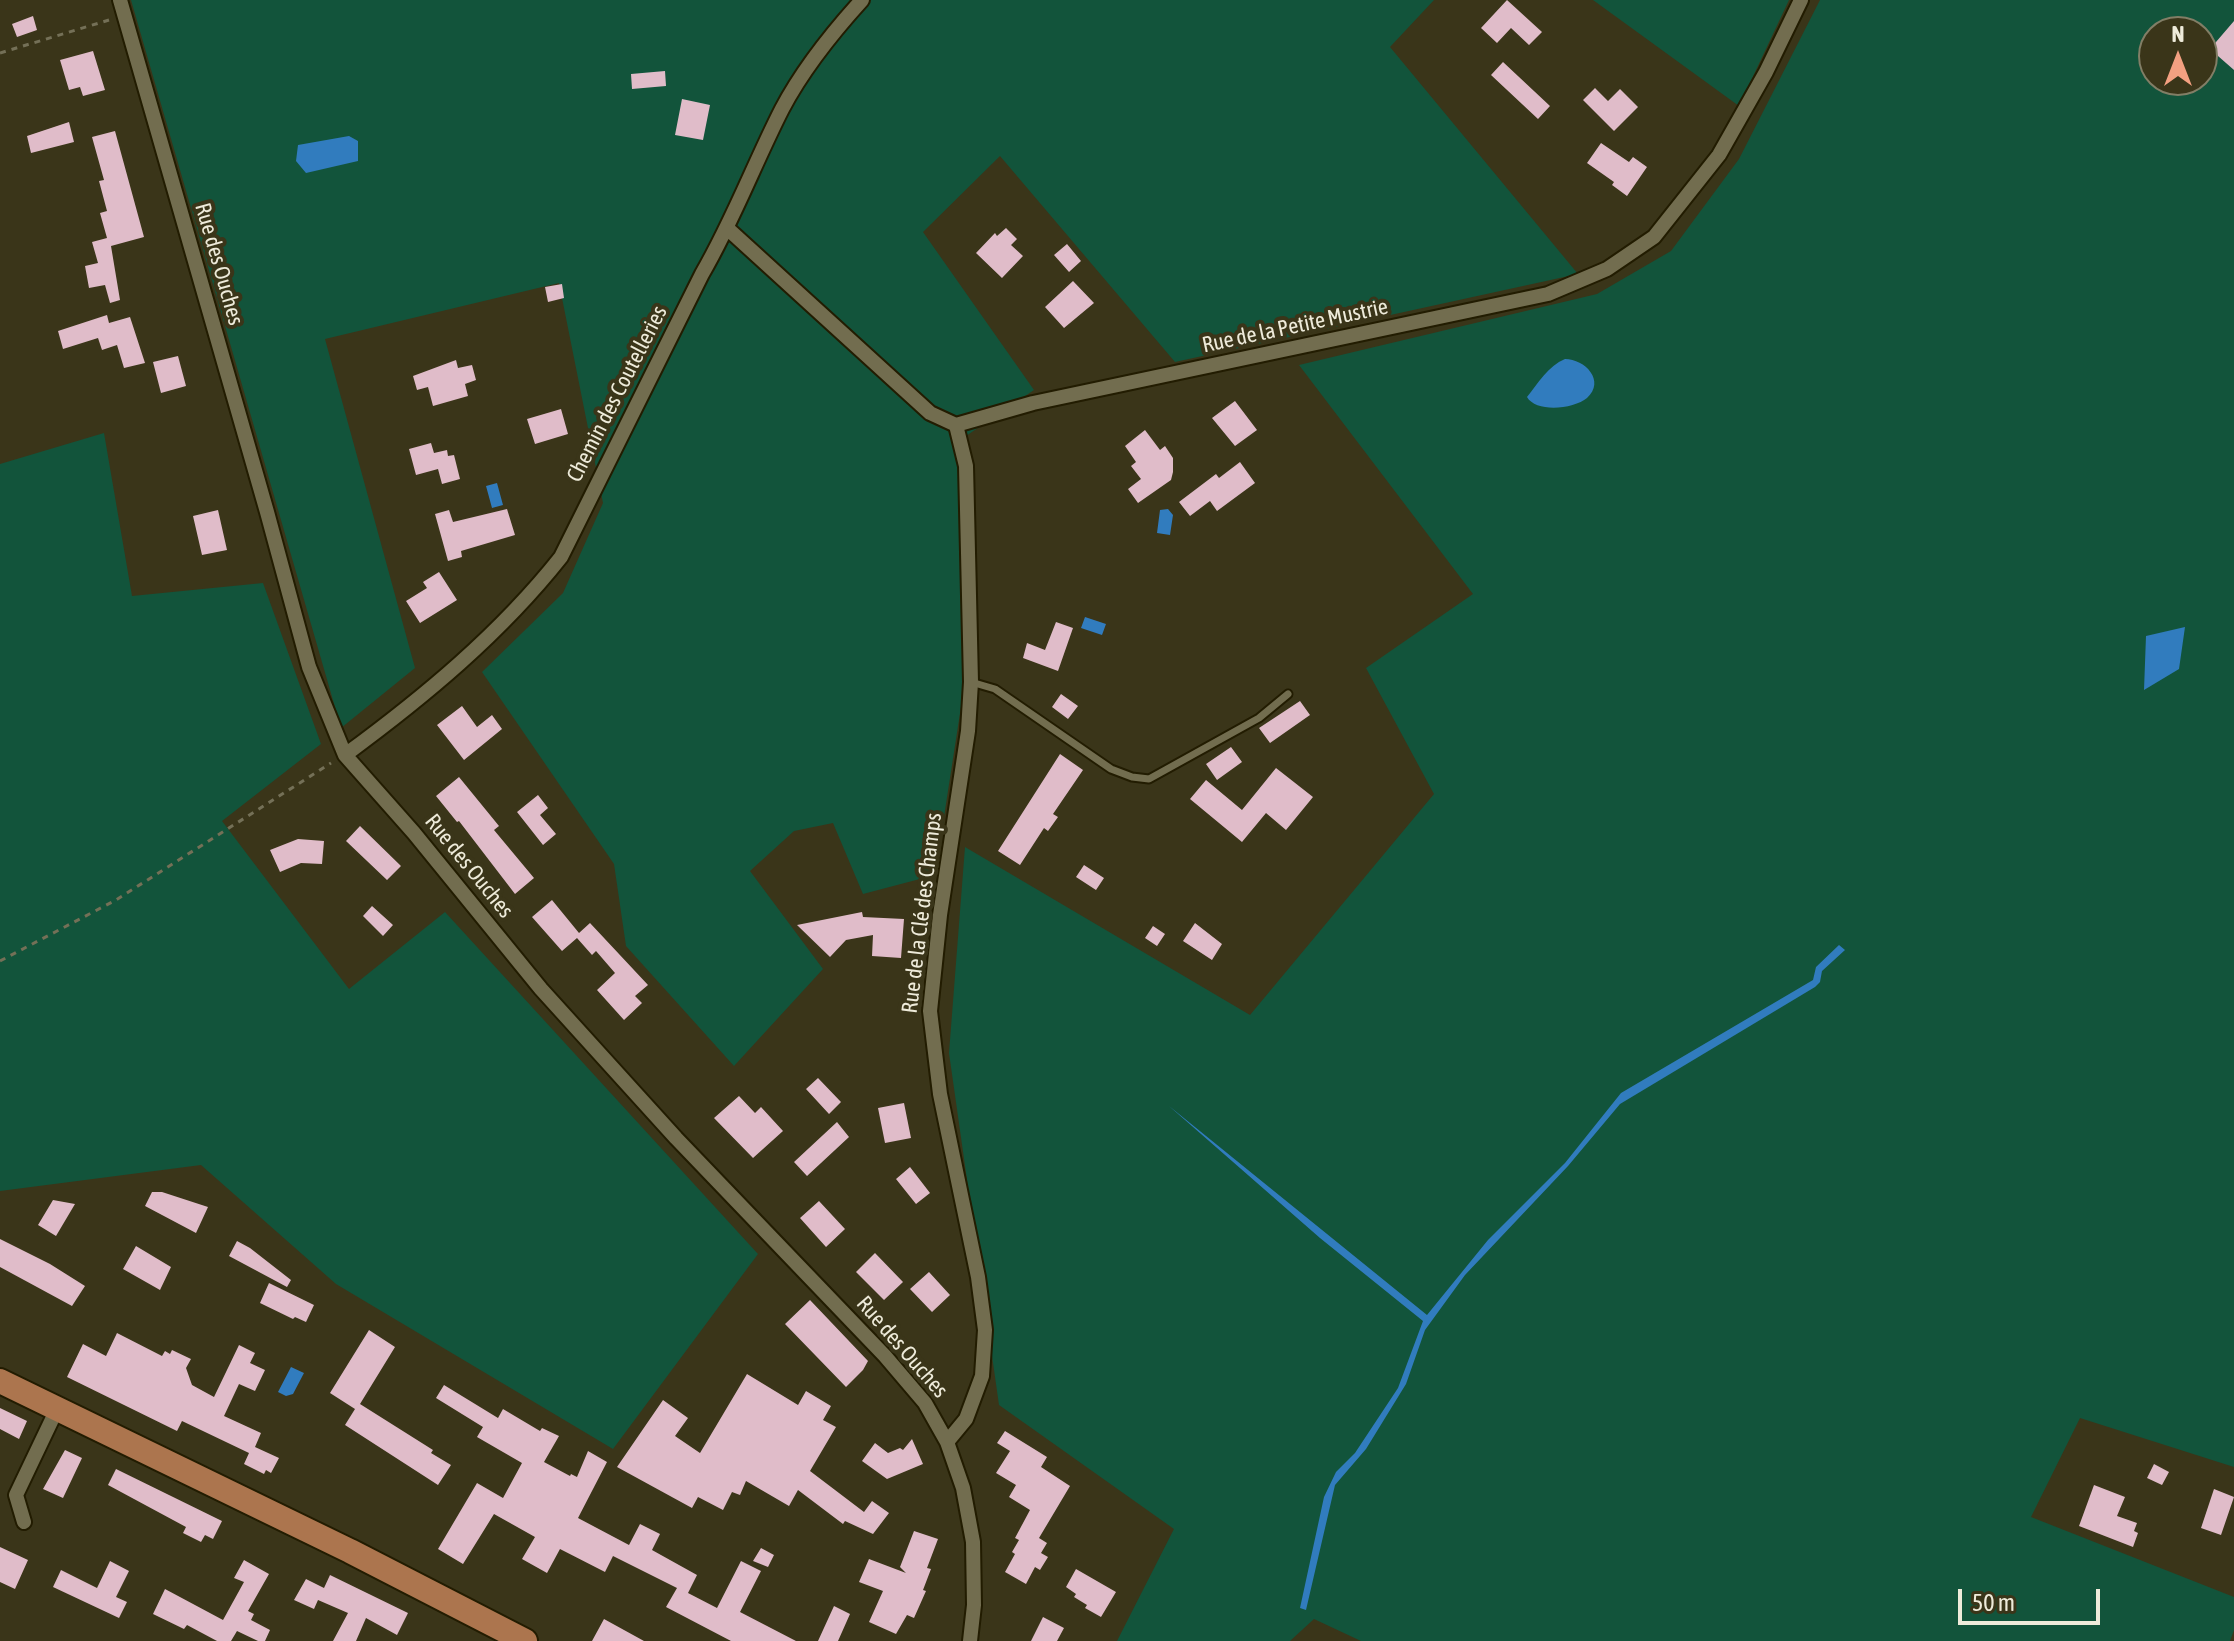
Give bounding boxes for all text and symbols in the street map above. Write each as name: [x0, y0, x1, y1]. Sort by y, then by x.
north arrow: [2138, 16, 2218, 96]
text: N: [2172, 21, 2184, 47]
street label: Rue des Ouches: [189, 200, 249, 328]
street label: Rue de la Petite Mustrie: [1200, 293, 1390, 359]
street label: Chemin des Coutelleries: [561, 302, 673, 486]
street label: Rue des Ouches: [419, 809, 519, 923]
street label: Rue de la Clé des Champs: [897, 811, 947, 1015]
street label: Rue des Ouches: [851, 1291, 953, 1403]
scale bar: [1962, 1573, 2104, 1623]
text: 50 m: [1972, 1589, 2015, 1616]

